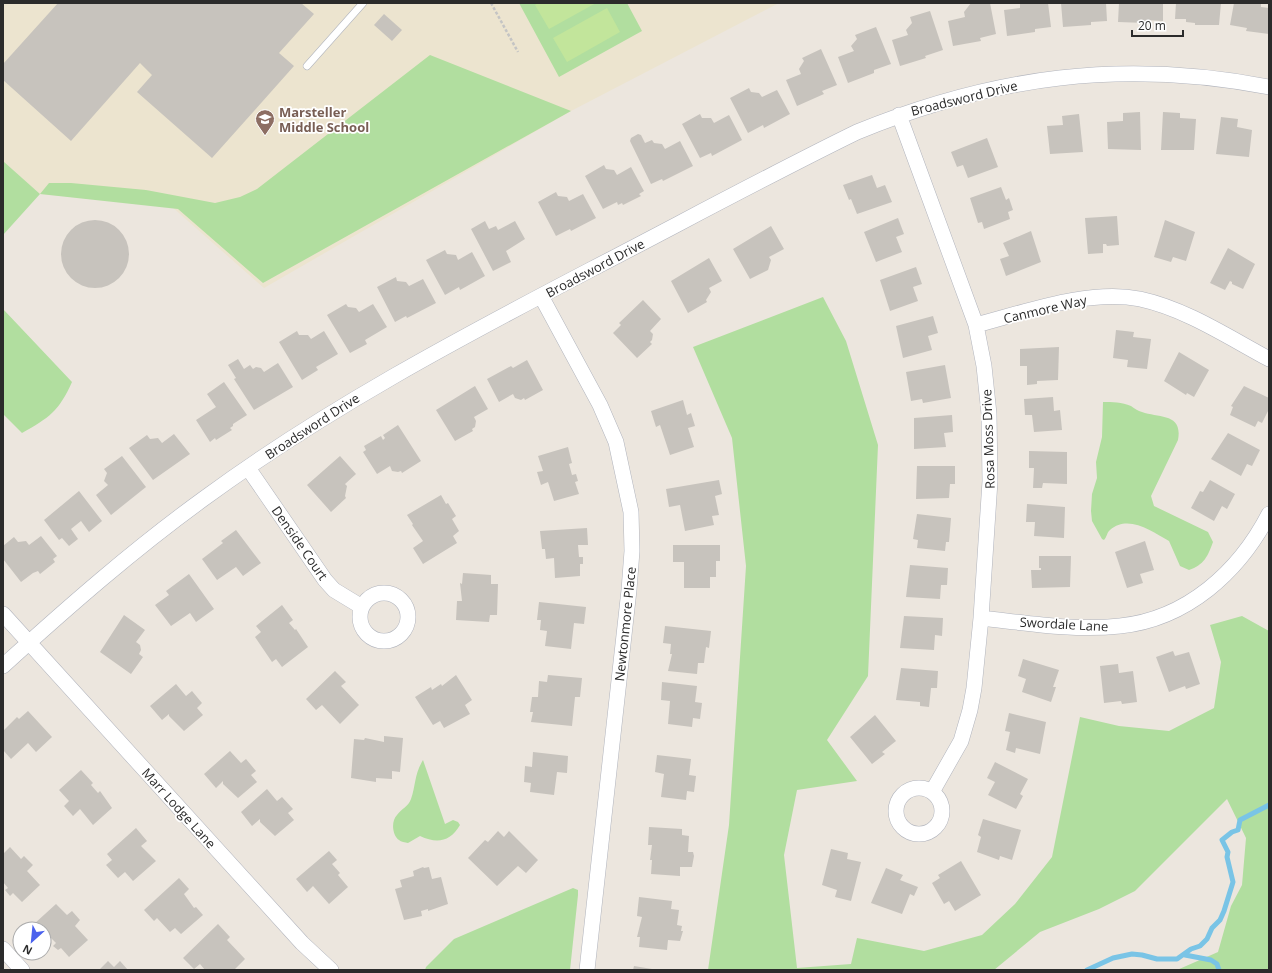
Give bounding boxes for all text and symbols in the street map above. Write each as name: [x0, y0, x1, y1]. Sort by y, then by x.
scale bar: [1132, 12, 1183, 38]
text: 20 m: [1138, 17, 1166, 34]
street label: Broadsword Drive: [909, 76, 1019, 120]
place label: Marsteller Middle School: [279, 103, 369, 136]
school or university icon: Marsteller Middle School: [254, 108, 276, 136]
street label: Broadsword Drive: [543, 234, 647, 302]
street label: Canmore Way: [1002, 291, 1089, 327]
street label: Broadsword Drive: [261, 389, 363, 463]
street label: Rosa Moss Drive: [977, 389, 999, 489]
street label: Denside Court: [268, 502, 332, 584]
street label: Newtonmore Place: [610, 566, 640, 682]
street label: Swordale Lane: [1019, 613, 1109, 635]
street label: Marr Lodge Lane: [138, 764, 220, 852]
north arrow: [12, 921, 52, 961]
text: N: [20, 942, 35, 959]

